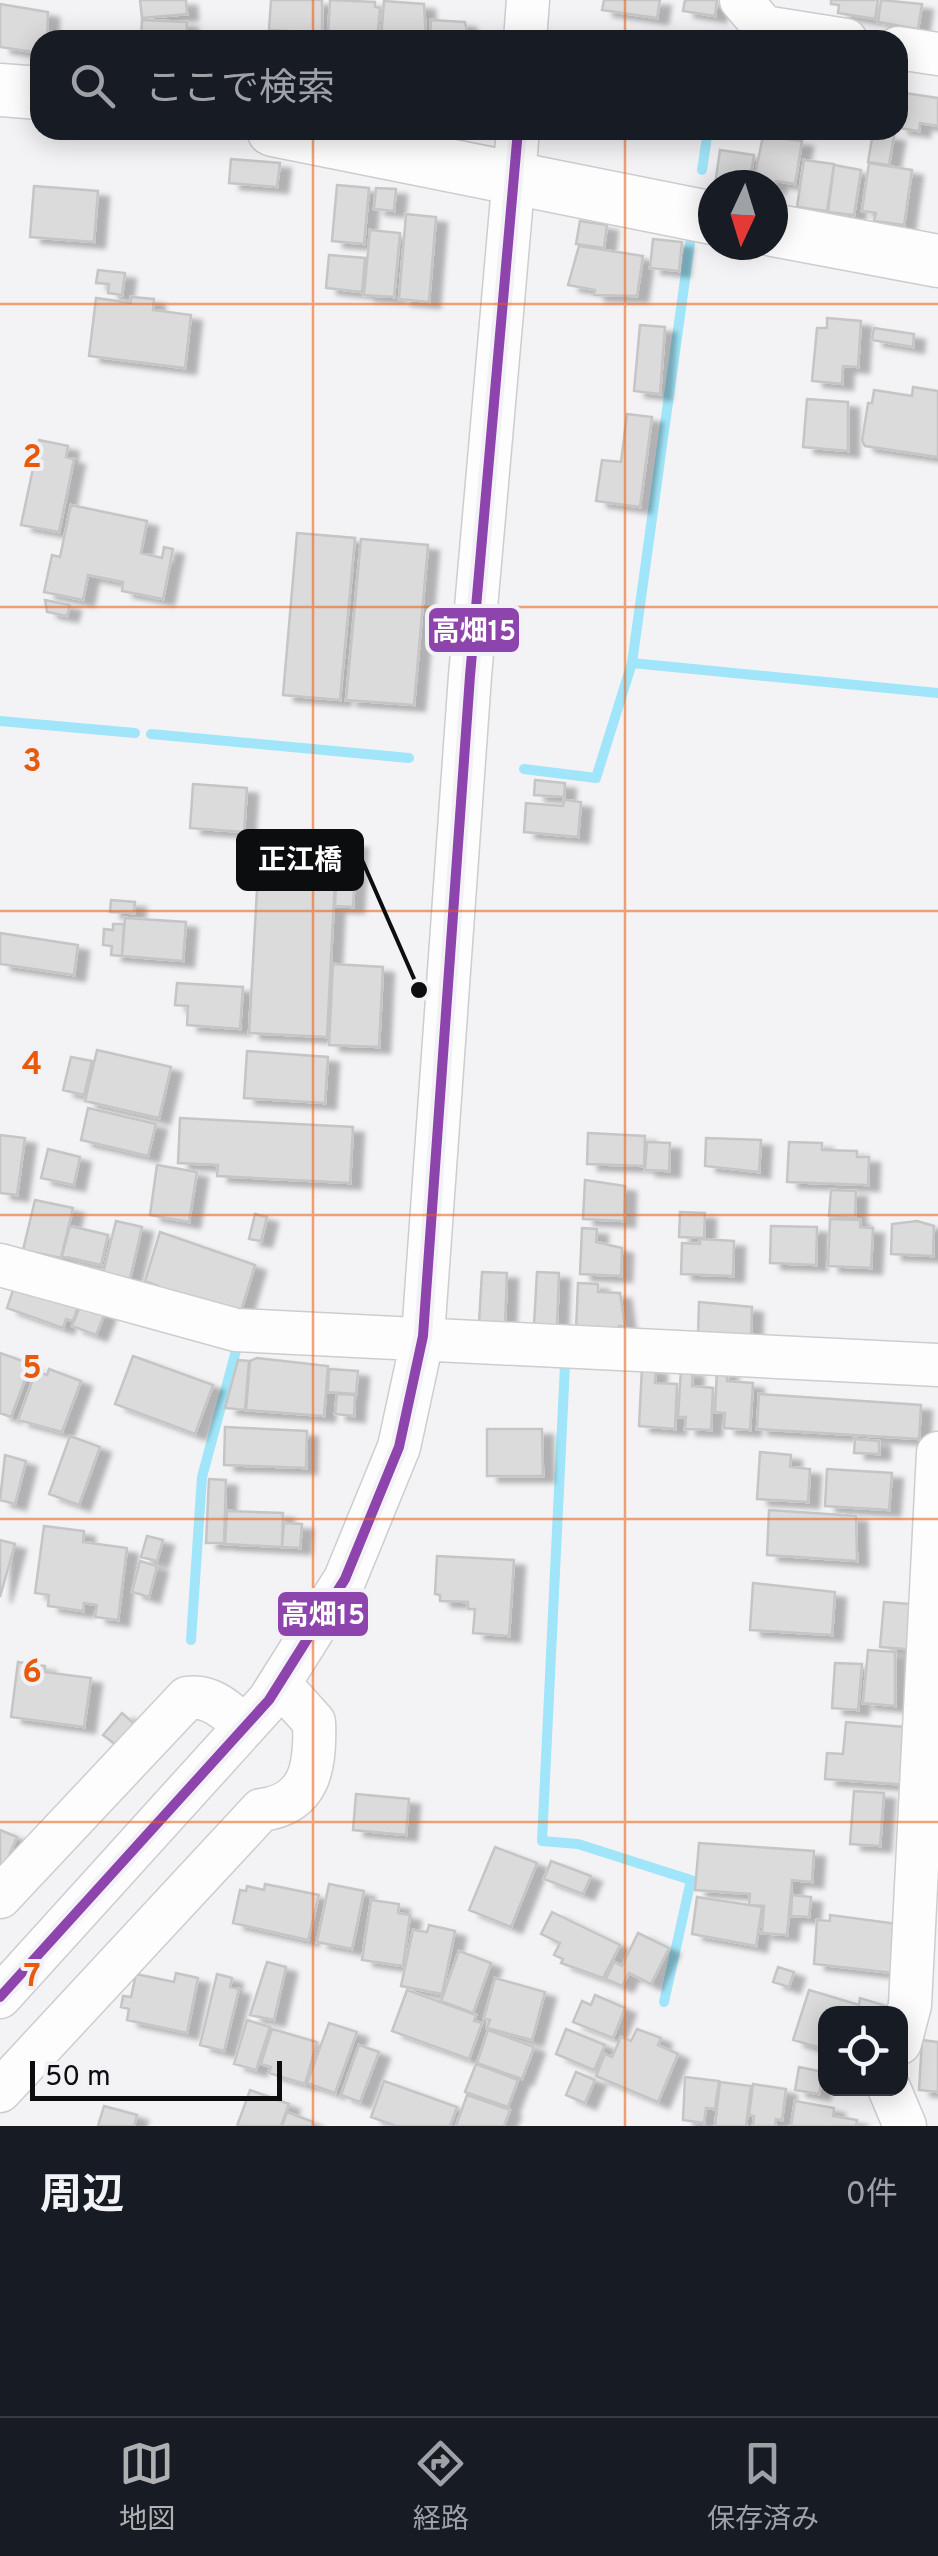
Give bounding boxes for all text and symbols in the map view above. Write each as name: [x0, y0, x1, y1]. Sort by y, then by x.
search box: [30, 30, 908, 140]
icon: search: [65, 58, 120, 113]
text: ここで検索: [145, 66, 335, 115]
north arrow: [698, 170, 788, 260]
text: 2: [22, 439, 42, 479]
line badge: 高畑15: [427, 606, 521, 654]
text: 高畑15: [432, 615, 516, 651]
text: 3: [22, 743, 42, 783]
callout: 正江橋: [238, 831, 362, 889]
text: 正江橋: [258, 844, 342, 880]
text: 4: [22, 1046, 42, 1086]
text: 5: [22, 1350, 42, 1390]
line badge: 高畑15: [276, 1590, 370, 1638]
text: 高畑15: [281, 1599, 365, 1635]
text: 6: [22, 1654, 42, 1694]
text: 7: [23, 1958, 41, 1998]
map controls: [818, 2006, 908, 2096]
button: locate: [818, 2006, 908, 2096]
scale bar: [30, 2056, 282, 2100]
text: 50 m: [45, 2060, 111, 2096]
text: 周辺: [40, 2171, 124, 2224]
text: 0件: [845, 2176, 898, 2216]
tab: 地図: [119, 2436, 175, 2539]
tab: 経路: [413, 2436, 469, 2539]
tab: 保存済み: [707, 2436, 819, 2539]

